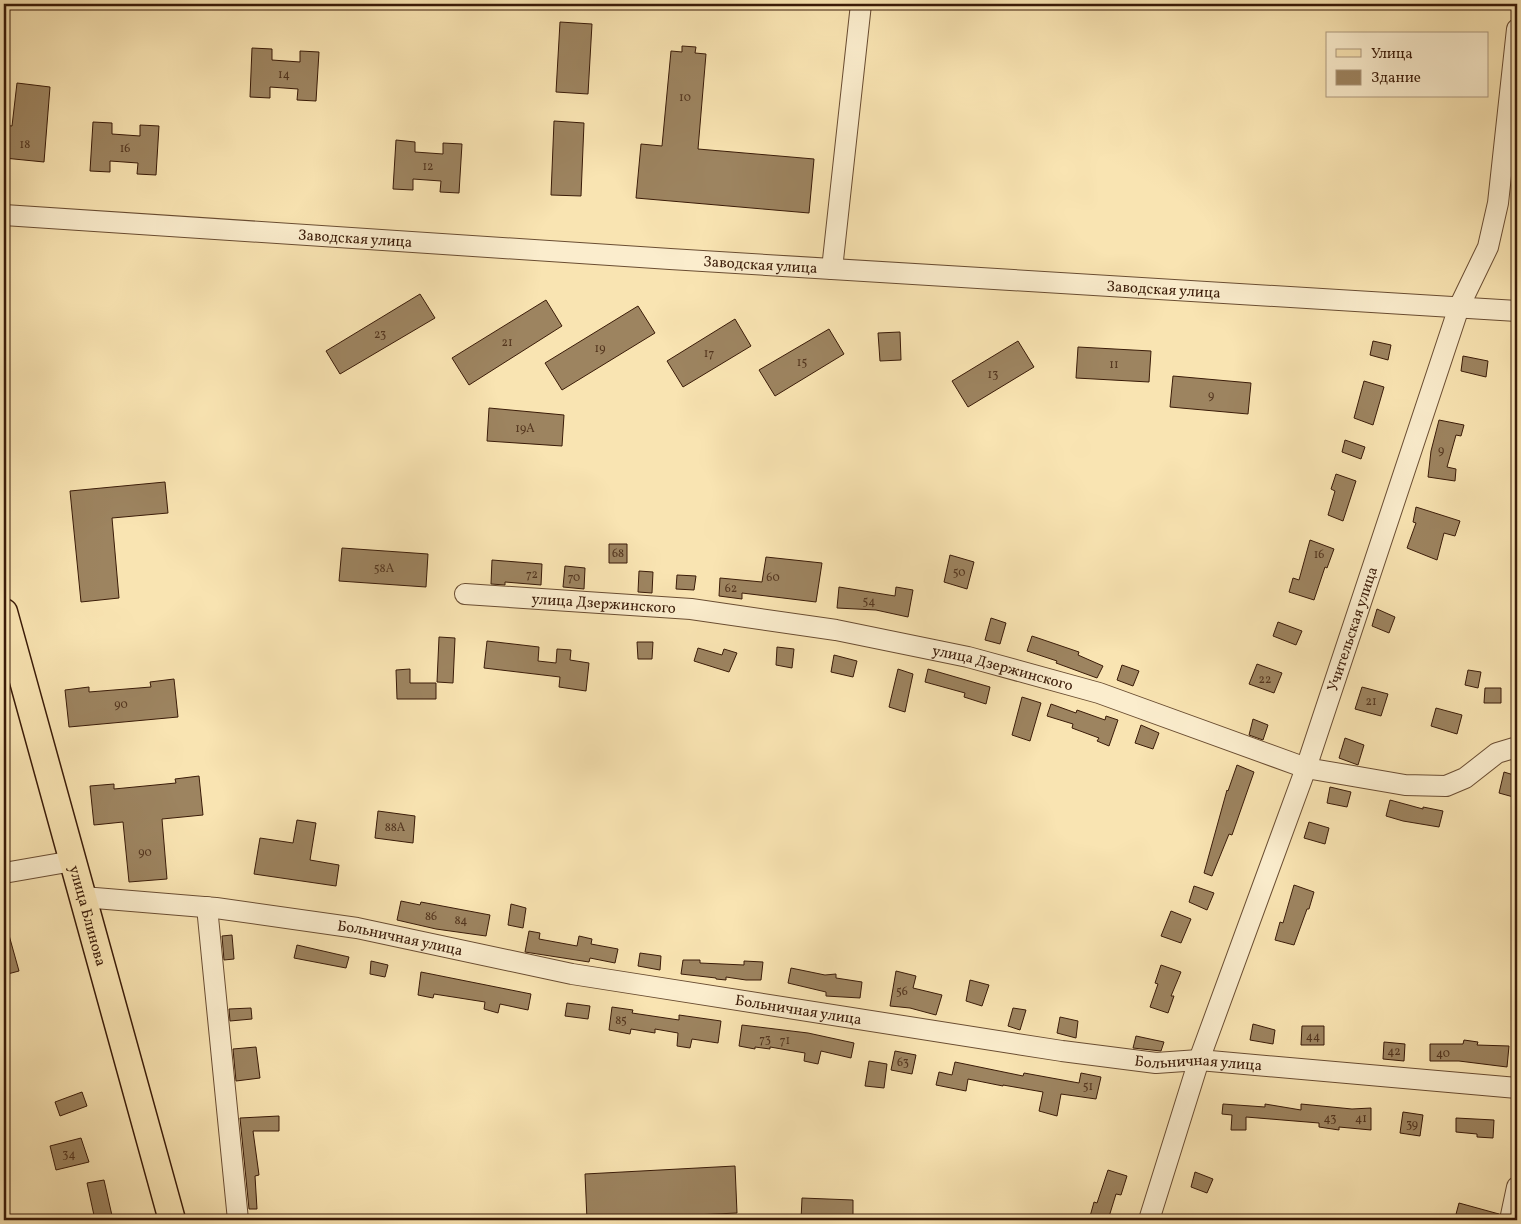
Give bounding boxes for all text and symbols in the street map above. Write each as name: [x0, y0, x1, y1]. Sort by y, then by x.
legend: [1326, 32, 1488, 98]
text: Улица: [1371, 44, 1413, 65]
house number: 14: [278, 67, 290, 83]
text: Здание: [1371, 68, 1421, 89]
house number: 10: [679, 90, 691, 106]
house number: 18: [20, 137, 30, 153]
house number: 16: [120, 141, 130, 157]
house number: 12: [422, 159, 434, 175]
street label: Заводская улица: [297, 225, 413, 254]
street label: Заводская улица: [702, 252, 818, 280]
street label: Заводская улица: [1106, 277, 1221, 305]
house number: 23: [374, 327, 386, 343]
house number: 21: [501, 335, 513, 351]
house number: 19: [595, 341, 605, 357]
house number: 17: [704, 346, 714, 362]
house number: 15: [797, 355, 807, 371]
house number: 11: [1109, 357, 1119, 373]
house number: 13: [988, 367, 998, 383]
house number: 9: [1208, 388, 1214, 404]
house number: 19А: [515, 421, 535, 437]
house number: 9: [1438, 443, 1444, 459]
house number: 68: [612, 546, 624, 562]
house number: 16: [1314, 547, 1324, 563]
house number: 58А: [374, 561, 395, 577]
street label: Учительская улица: [1323, 564, 1384, 695]
house number: 50: [953, 565, 965, 581]
house number: 72: [526, 567, 538, 583]
house number: 70: [568, 570, 580, 586]
house number: 60: [766, 570, 780, 586]
house number: 62: [725, 581, 737, 597]
street label: улица Дзержинского: [531, 589, 677, 620]
house number: 54: [863, 594, 875, 610]
street label: улица Дзержинского: [930, 641, 1075, 697]
house number: 22: [1259, 672, 1271, 688]
house number: 21: [1365, 694, 1377, 710]
house number: 90: [114, 697, 128, 713]
house number: 88А: [385, 820, 406, 836]
house number: 90: [138, 845, 152, 861]
street label: улица Блинова: [63, 863, 110, 969]
house number: 86: [425, 909, 437, 925]
house number: 84: [455, 913, 467, 929]
street label: Больничная улица: [336, 916, 465, 962]
house number: 56: [896, 984, 908, 1000]
street label: Больничная улица: [733, 991, 863, 1031]
house number: 85: [615, 1013, 627, 1029]
house number: 44: [1306, 1029, 1320, 1045]
house number: 73: [759, 1032, 771, 1048]
house number: 71: [780, 1033, 790, 1049]
house number: 42: [1387, 1044, 1401, 1060]
house number: 40: [1436, 1046, 1450, 1062]
street label: Больничная улица: [1133, 1051, 1263, 1078]
house number: 63: [897, 1055, 909, 1071]
house number: 51: [1083, 1079, 1093, 1095]
house number: 43: [1324, 1111, 1336, 1127]
house number: 41: [1355, 1111, 1367, 1127]
house number: 39: [1406, 1117, 1418, 1133]
house number: 34: [62, 1147, 76, 1163]

